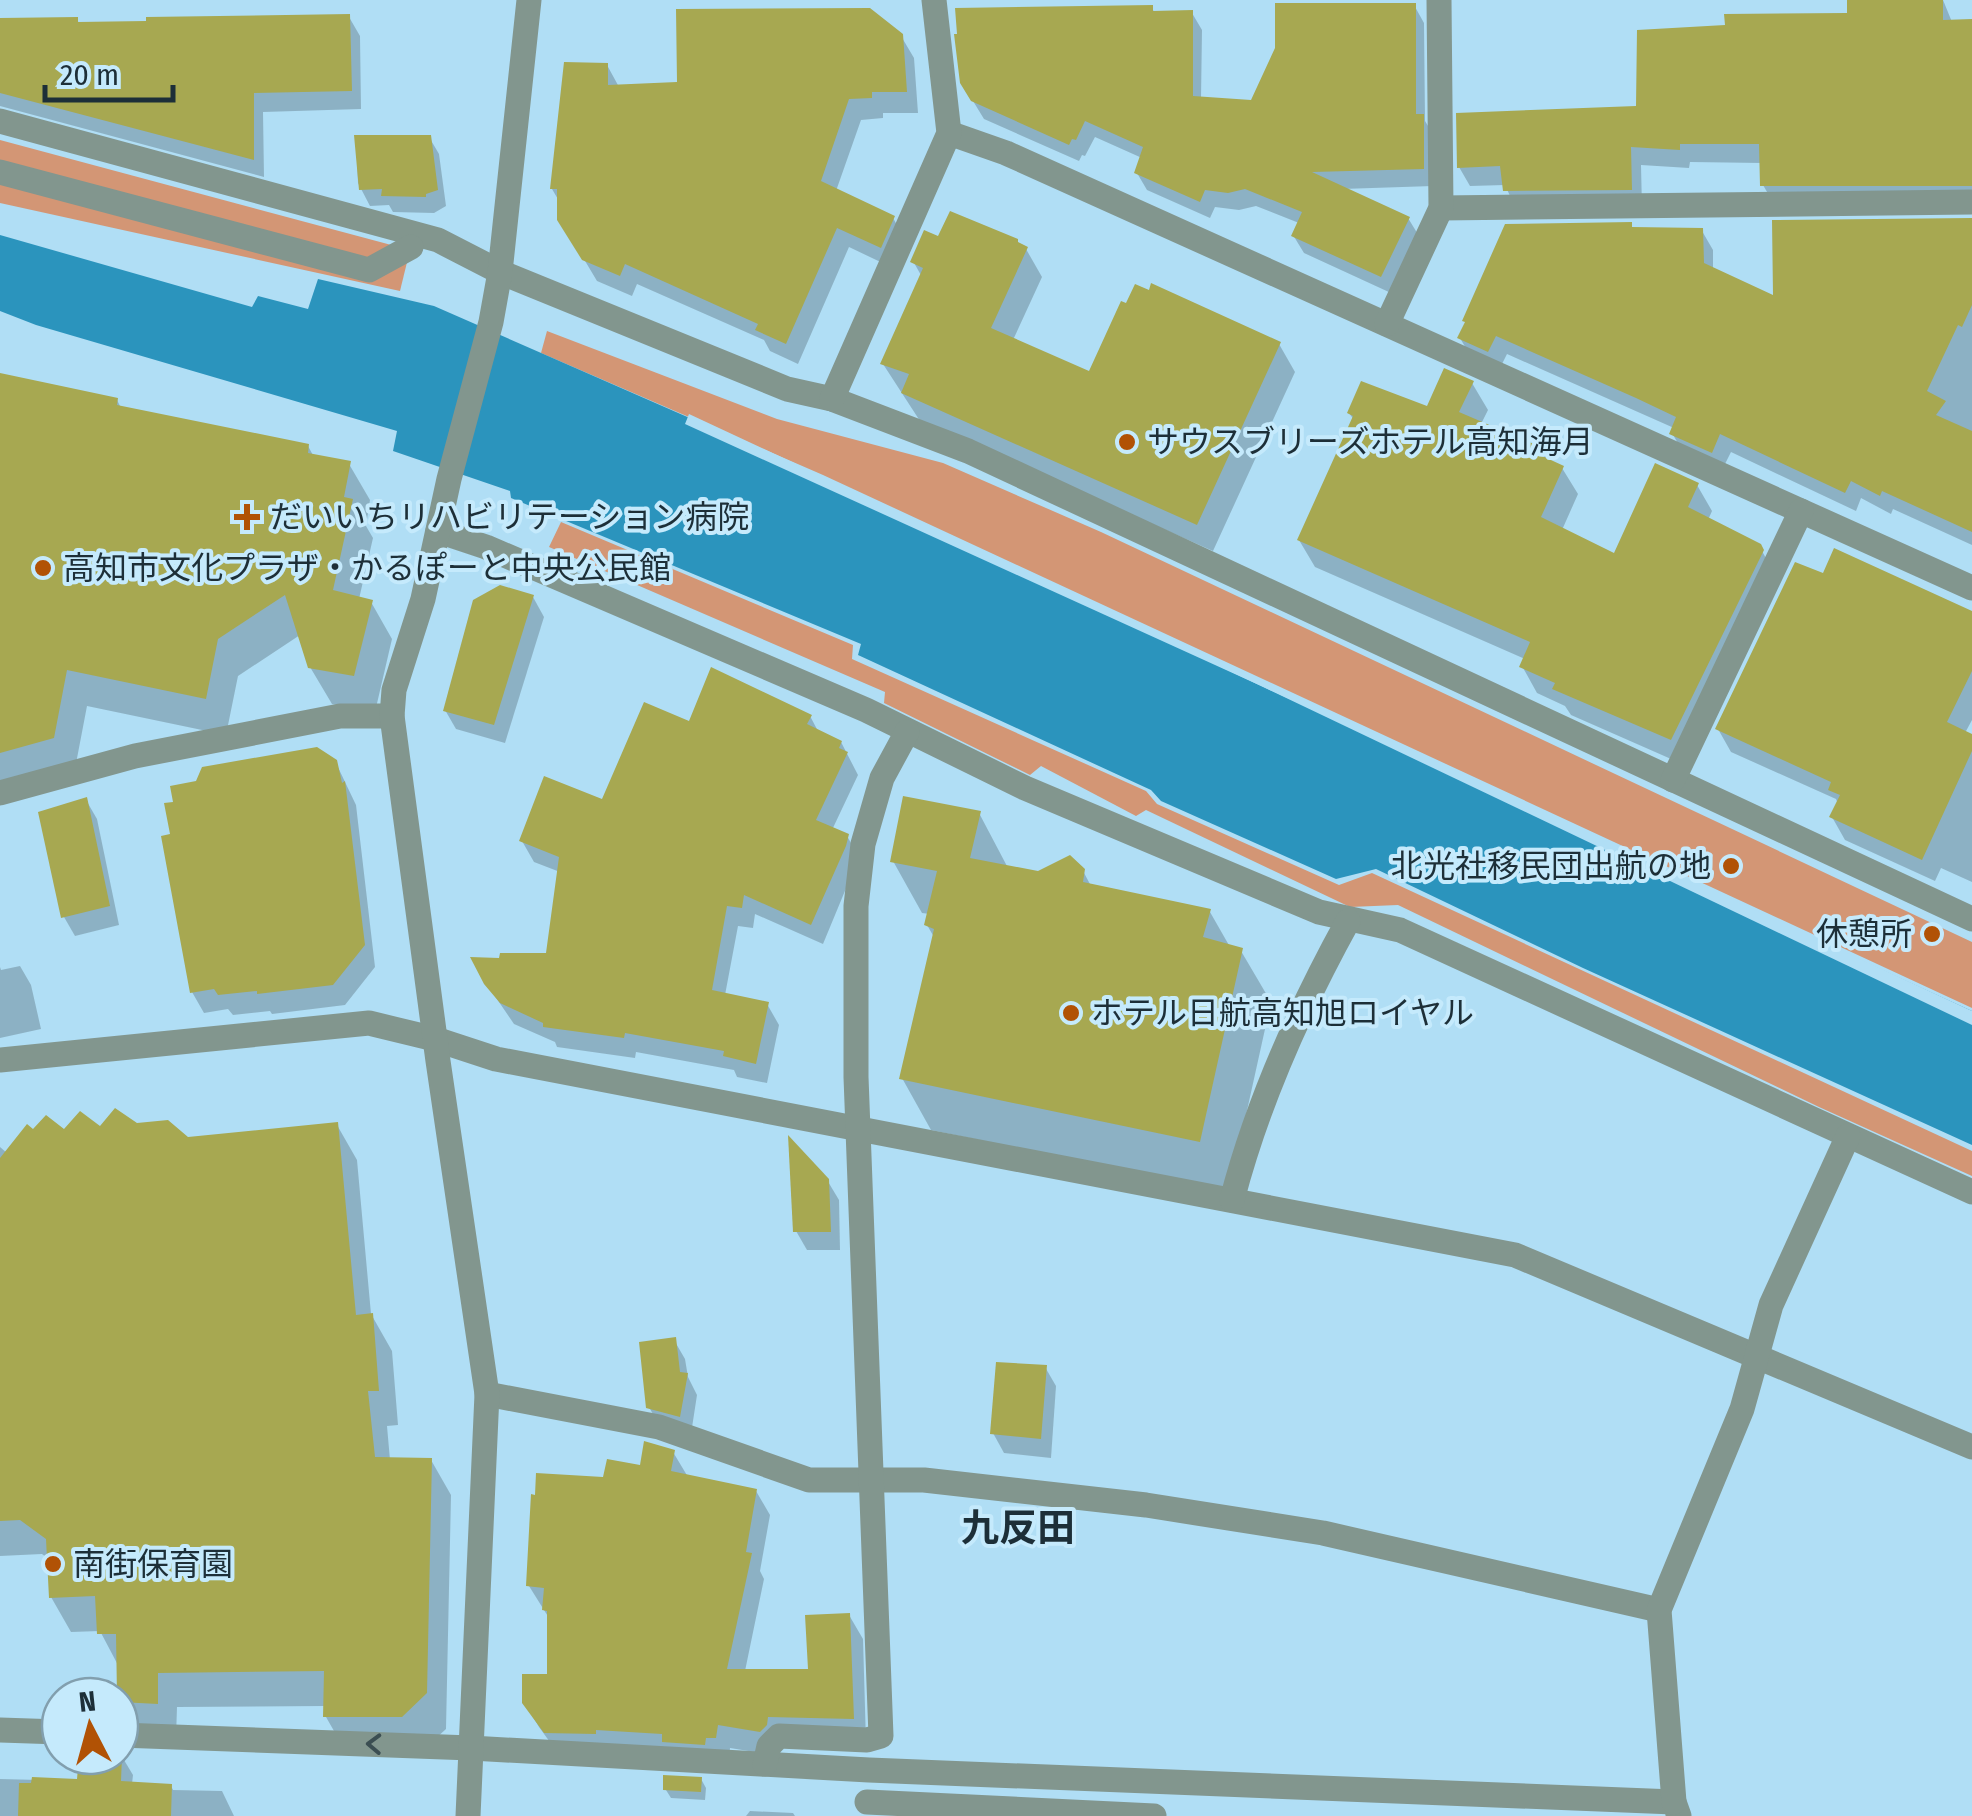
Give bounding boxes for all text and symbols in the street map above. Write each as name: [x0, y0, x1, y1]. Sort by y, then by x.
scale bar: [45, 40, 172, 102]
text: 20 m: [60, 57, 119, 93]
place label: サウスブリーズホテル高知海月: [1147, 423, 1593, 461]
marker: サウスブリーズホテル高知海月: [1116, 431, 1138, 453]
place label: だいいちリハビリテーション病院: [270, 498, 749, 536]
marker: だいいちリハビリテーション病院: [234, 504, 260, 530]
place label: 高知市文化プラザ・かるぽーと中央公民館: [63, 549, 671, 587]
marker: 高知市文化プラザ・かるぽーと中央公民館: [32, 557, 54, 579]
place label: 北光社移民団出航の地: [1391, 847, 1711, 885]
marker: 北光社移民団出航の地: [1720, 855, 1742, 877]
place label: 休憩所: [1816, 915, 1912, 953]
marker: 休憩所: [1921, 923, 1943, 945]
place label: ホテル日航高知旭ロイヤル: [1091, 994, 1474, 1032]
marker: ホテル日航高知旭ロイヤル: [1060, 1002, 1082, 1024]
district label: 九反田: [961, 1505, 1075, 1551]
place label: 南街保育園: [73, 1545, 233, 1583]
marker: 南街保育園: [42, 1553, 64, 1575]
north arrow: [40, 1676, 140, 1776]
text: N: [77, 1684, 98, 1719]
one-way arrow: [365, 1734, 381, 1755]

